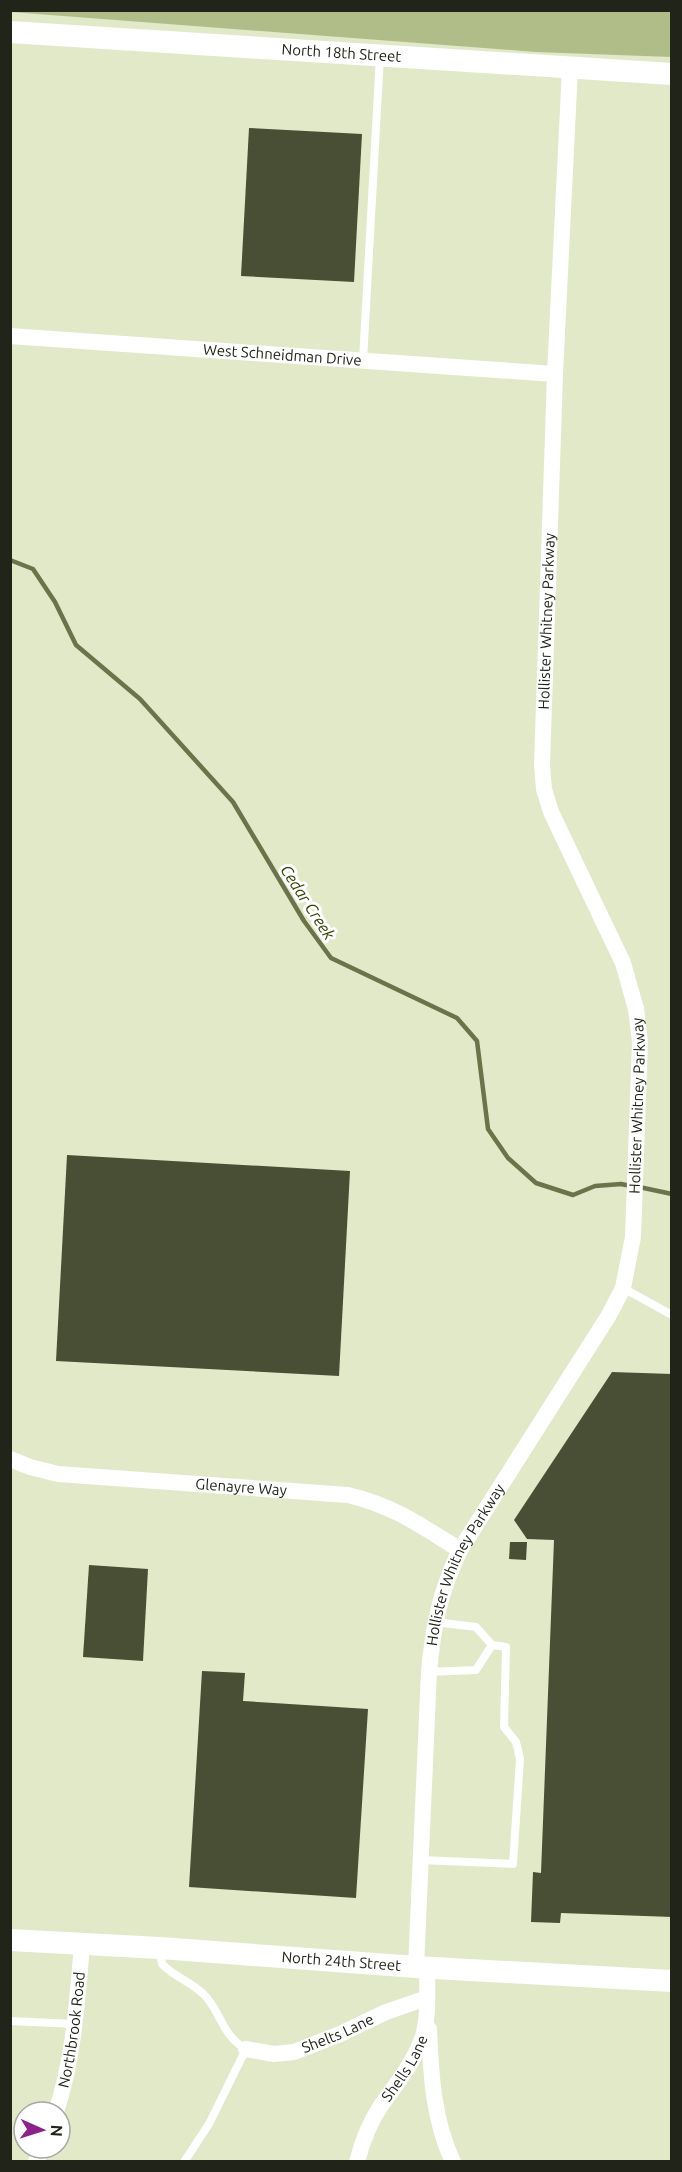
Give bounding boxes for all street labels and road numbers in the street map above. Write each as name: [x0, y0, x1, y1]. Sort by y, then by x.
street label: North 18th Street: [281, 40, 402, 65]
street label: West Schneidman Drive: [203, 340, 362, 368]
street label: Hollister Whitney Parkway: [535, 533, 558, 710]
street label: Hollister Whitney Parkway: [626, 1017, 648, 1194]
street label: Glenayre Way: [195, 1475, 287, 1499]
street label: Hollister Whitney Parkway: [423, 1481, 508, 1647]
street label: North 24th Street: [281, 1948, 402, 1974]
street label: Northbrook Road: [54, 1971, 88, 2089]
street label: Shelts Lane: [299, 2010, 376, 2056]
street label: Shells Lane: [378, 2033, 431, 2105]

